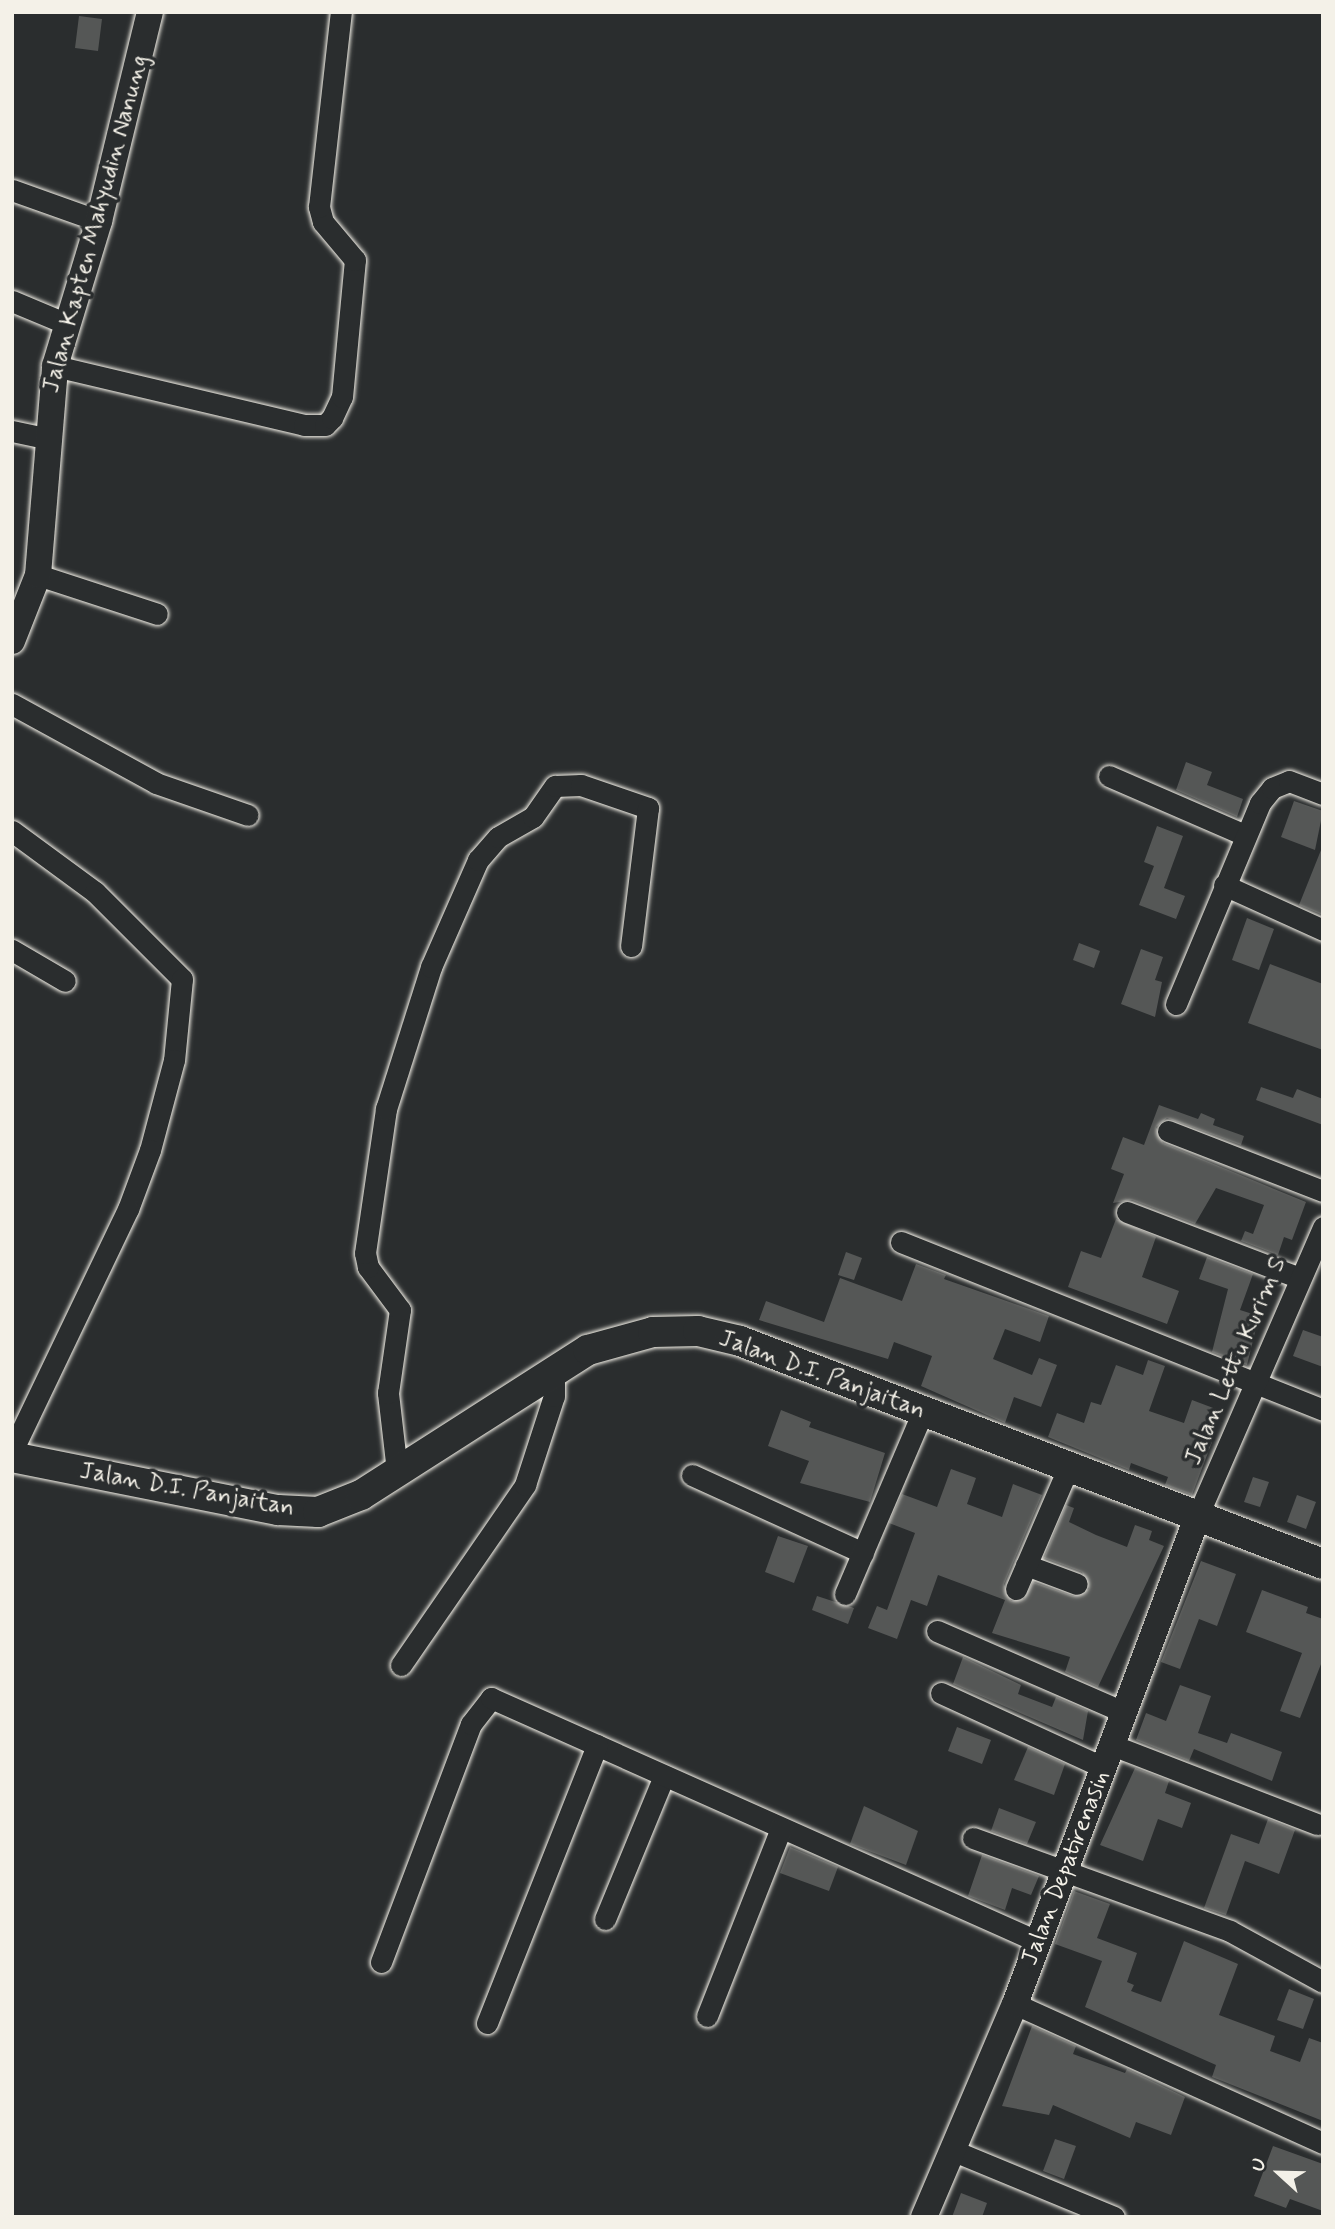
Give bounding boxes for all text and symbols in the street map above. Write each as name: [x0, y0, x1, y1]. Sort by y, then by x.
street label: Jalan Kapten Mahyudin Nanung: [39, 60, 153, 388]
street label: Jalan Lettu Kurim S: [1179, 1251, 1293, 1471]
street label: Jalan D.I. Panjaitan: [715, 1324, 929, 1426]
street label: Jalan D.I. Panjaitan: [77, 1457, 297, 1523]
street label: Jalan Depatirenasin: [1016, 1767, 1116, 1969]
north arrow: [1244, 2138, 1314, 2208]
text: U: [1245, 2155, 1273, 2175]

